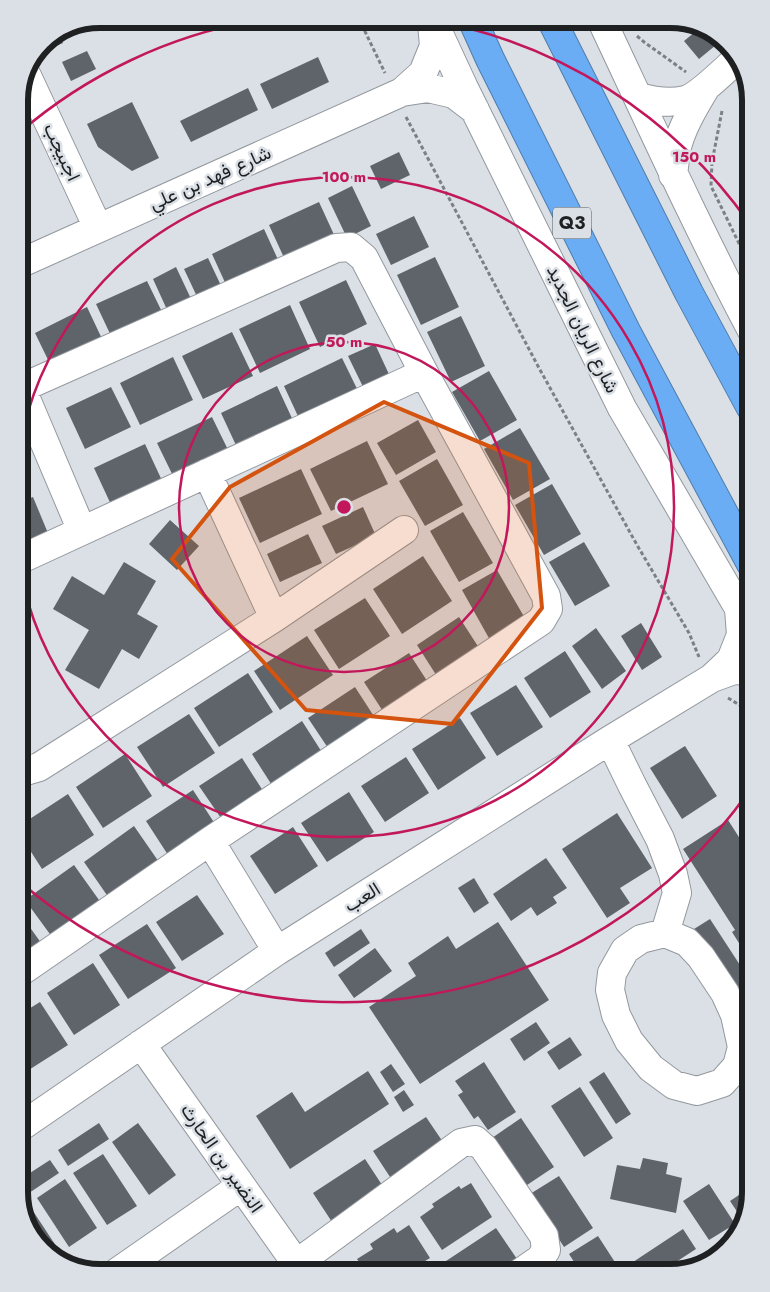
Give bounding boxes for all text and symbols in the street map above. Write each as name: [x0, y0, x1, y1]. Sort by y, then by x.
street label: اجبيجب: [37, 119, 87, 185]
street label: شارع فهد بن علي: [145, 139, 276, 219]
text: 150 m: [672, 146, 716, 168]
text: 100 m: [322, 166, 366, 188]
road number: Q3: [553, 208, 591, 238]
street label: شارع الريان الجديد: [540, 260, 626, 398]
text: 50 m: [326, 331, 362, 353]
centre of rings: [335, 498, 353, 516]
street label: العب: [339, 875, 385, 919]
street label: النضير بن الحارث: [174, 1098, 270, 1218]

